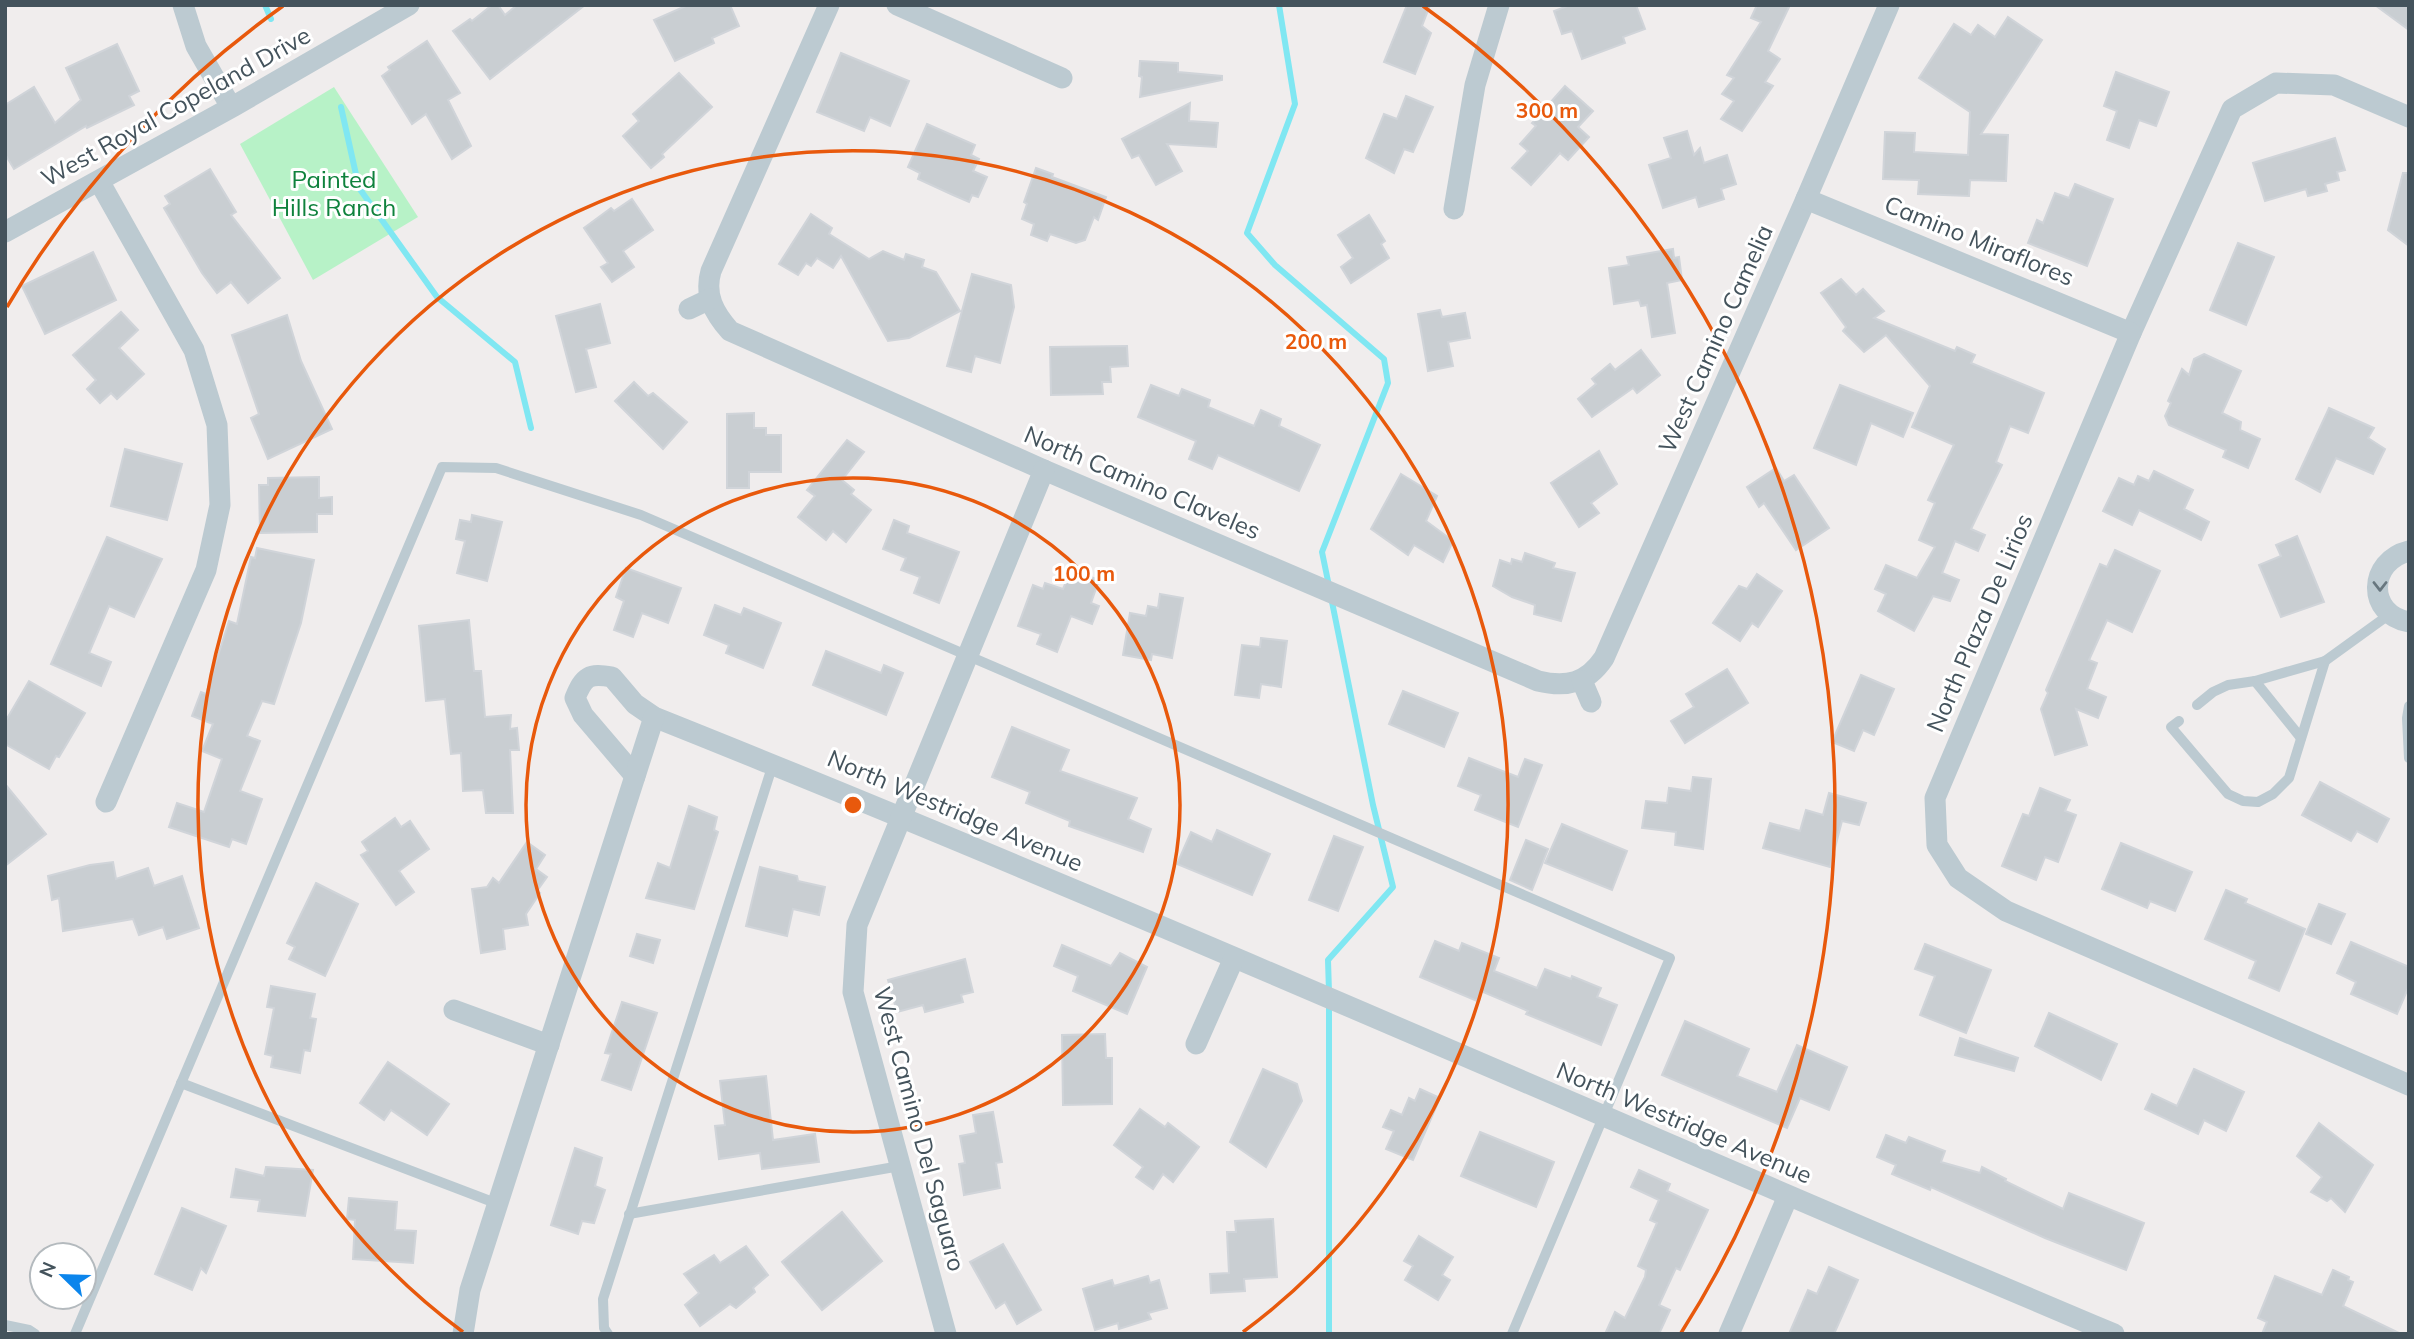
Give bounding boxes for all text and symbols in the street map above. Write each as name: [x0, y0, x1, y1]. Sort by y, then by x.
street label: West Royal Copeland Drive: [36, 20, 315, 193]
text: 300 m: [1516, 97, 1578, 123]
park label: Painted Hills Ranch: [272, 164, 396, 222]
street label: Camino Miraflores: [1880, 188, 2078, 292]
street label: West Camino Camelia: [1651, 220, 1779, 457]
text: 200 m: [1285, 328, 1347, 354]
street label: North Camino Claveles: [1020, 419, 1265, 545]
street label: North Plaza De Lirios: [1919, 509, 2039, 736]
text: 100 m: [1053, 560, 1115, 586]
one-way arrow: [2372, 582, 2388, 592]
street label: North Westridge Avenue: [823, 743, 1088, 878]
centre of rings: [841, 793, 865, 817]
street label: West Camino Del Saguaro: [868, 983, 972, 1274]
street label: North Westridge Avenue: [1552, 1055, 1817, 1190]
north arrow: [28, 1241, 98, 1311]
text: N: [34, 1258, 61, 1281]

